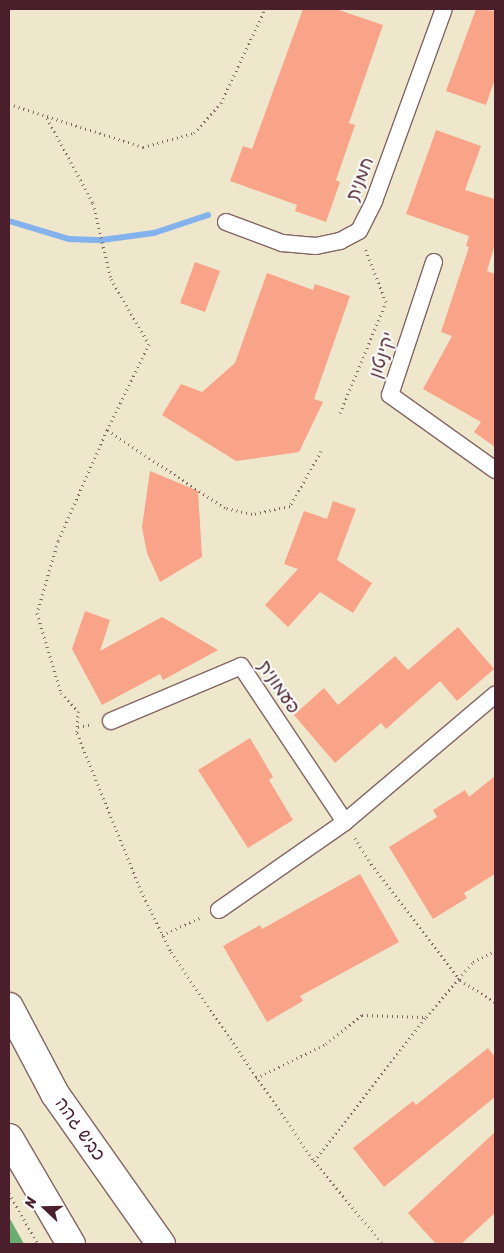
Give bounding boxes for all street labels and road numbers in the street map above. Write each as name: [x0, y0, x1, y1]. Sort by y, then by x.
street label: חמנית: [341, 154, 379, 204]
street label: יקינטון: [364, 329, 400, 381]
street label: פעמונית: [253, 656, 305, 718]
street label: כביש גהה: [50, 1093, 110, 1165]

